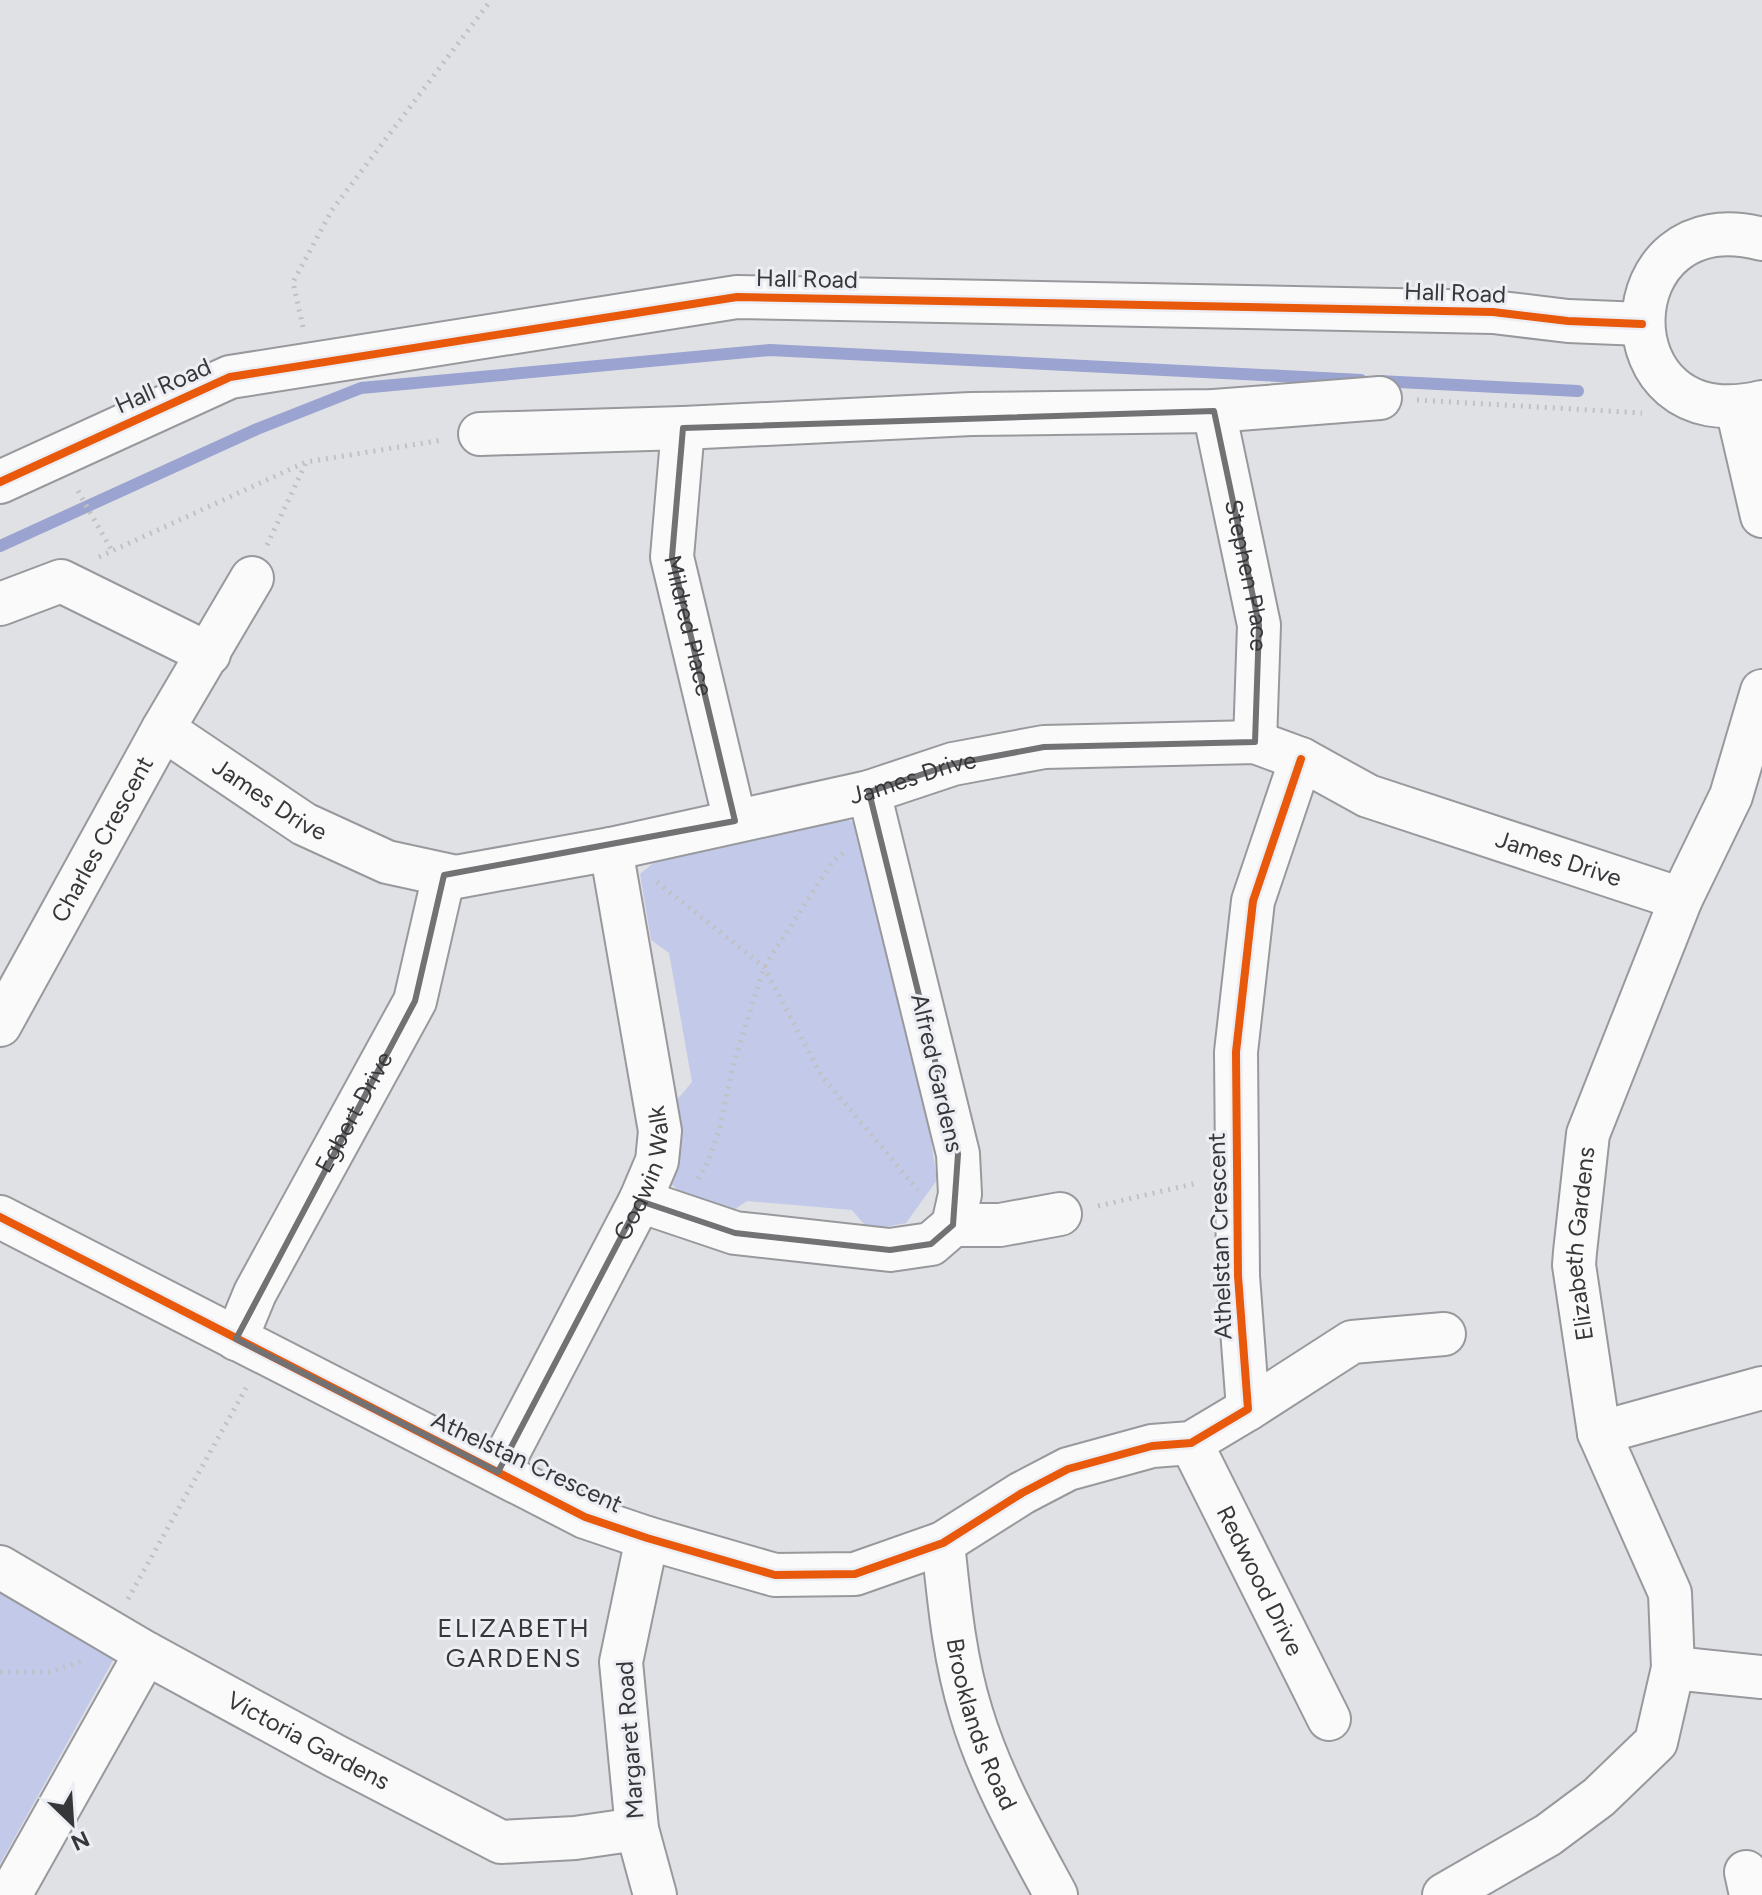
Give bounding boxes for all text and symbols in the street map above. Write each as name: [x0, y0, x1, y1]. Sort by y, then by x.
street label: Hall Road: [756, 263, 858, 294]
street label: Hall Road: [1404, 276, 1506, 309]
street label: Hall Road: [110, 352, 215, 420]
street label: Stephen Place: [1219, 497, 1274, 652]
street label: Mildred Place: [658, 552, 720, 699]
street label: James Drive: [847, 745, 978, 810]
street label: Charles Crescent: [45, 751, 159, 927]
street label: James Drive: [207, 752, 332, 846]
street label: James Drive: [1492, 824, 1625, 892]
street label: Alfred Gardens: [905, 991, 970, 1155]
street label: Egbert Drive: [309, 1046, 399, 1178]
street label: Godwin Walk: [607, 1104, 674, 1245]
street label: Athelstan Crescent: [1201, 1132, 1238, 1340]
street label: Elizabeth Gardens: [1559, 1145, 1600, 1343]
street label: Athelstan Crescent: [427, 1405, 627, 1518]
street label: Redwood Drive: [1211, 1501, 1310, 1660]
district label: ELIZABETH GARDENS: [437, 1612, 591, 1674]
street label: Brooklands Road: [941, 1636, 1024, 1815]
street label: Margaret Road: [610, 1660, 649, 1820]
street label: Victoria Gardens: [222, 1685, 395, 1796]
north arrow: [32, 1783, 112, 1863]
text: N: [67, 1825, 94, 1857]

